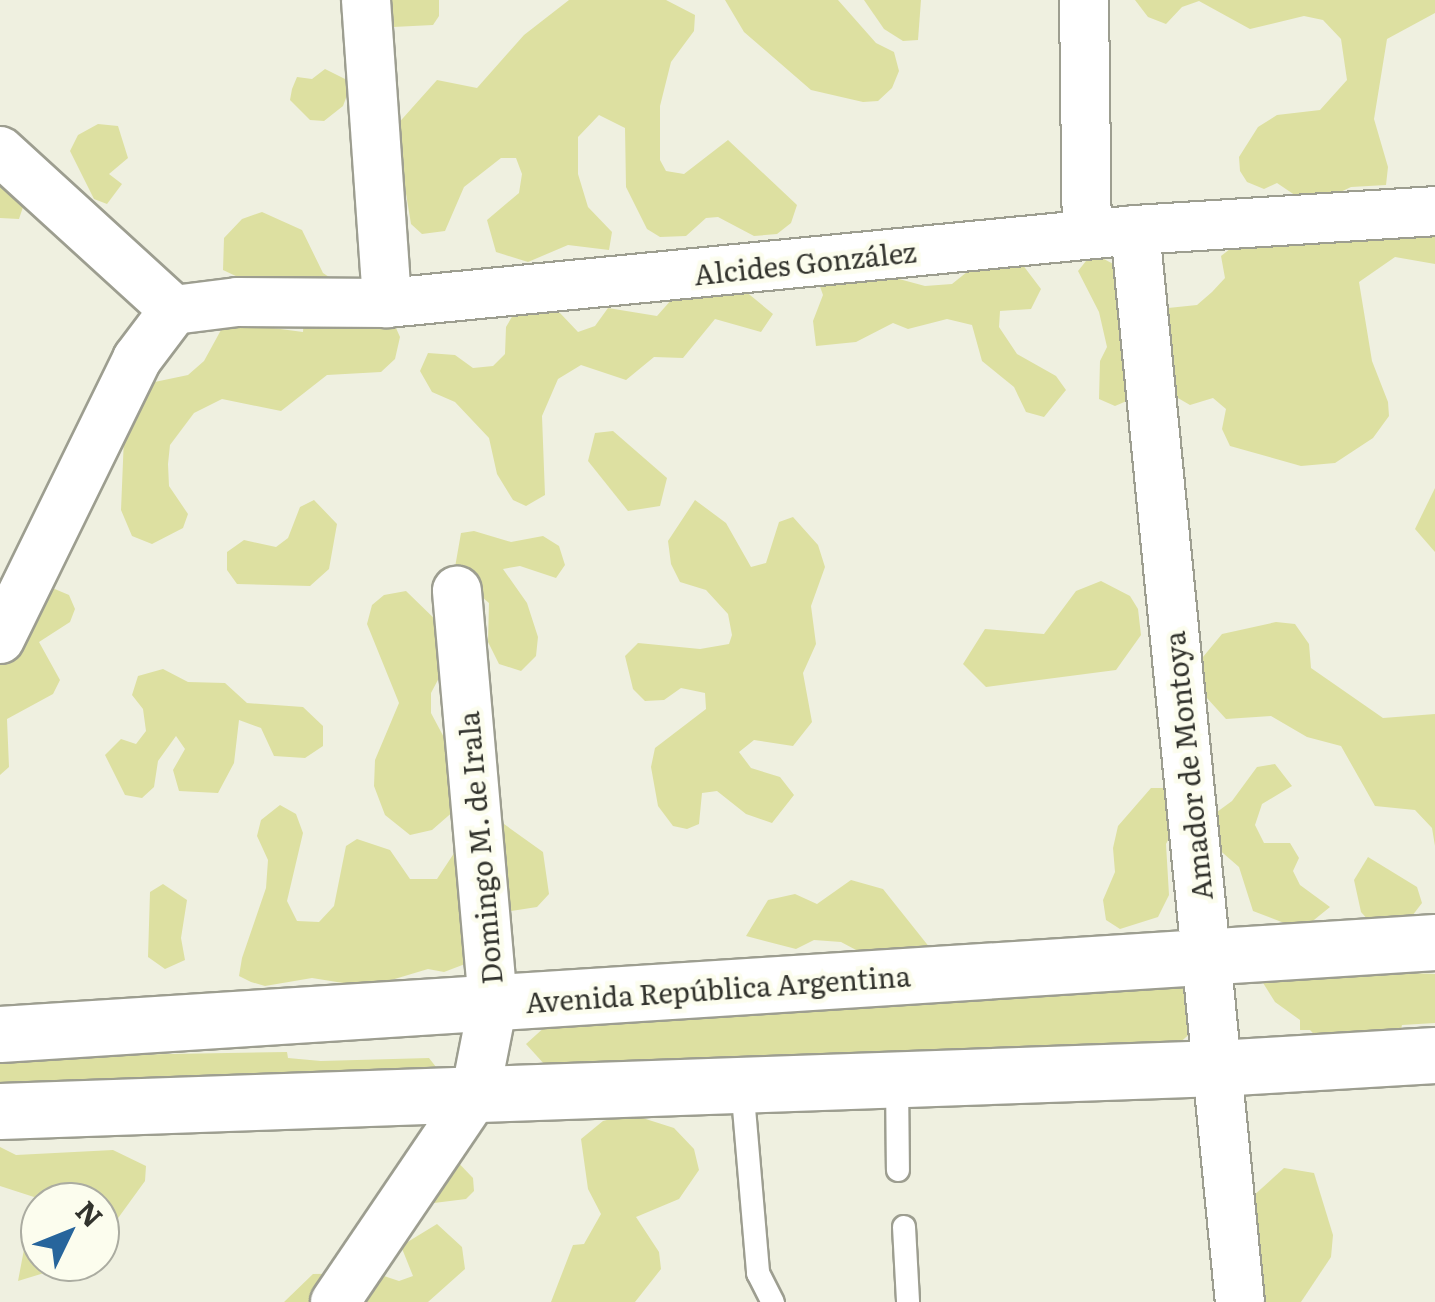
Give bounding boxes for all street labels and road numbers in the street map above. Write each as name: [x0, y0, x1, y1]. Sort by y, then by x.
street label: Alcides González: [692, 234, 918, 290]
street label: Amador de Montoya: [1156, 630, 1218, 902]
street label: Domingo M. de Irala: [450, 710, 508, 986]
street label: Avenida República Argentina: [524, 958, 912, 1018]

